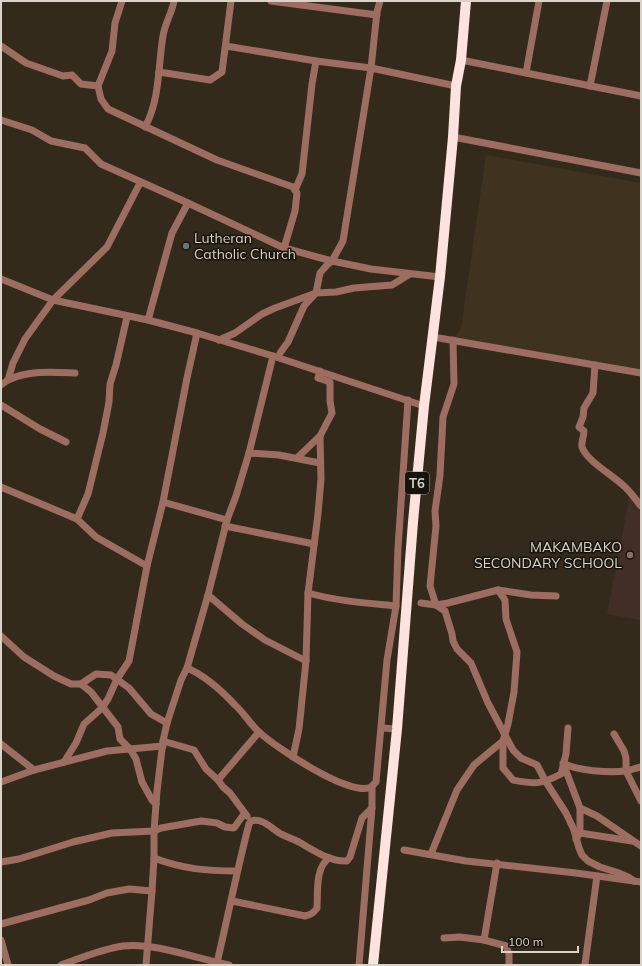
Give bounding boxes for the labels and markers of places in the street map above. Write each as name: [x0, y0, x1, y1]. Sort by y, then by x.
place label: Lutheran Catholic Church: [194, 229, 296, 263]
marker: Lutheran Catholic Church: [181, 241, 191, 251]
place label: MAKAMBAKO SECONDARY SCHOOL: [474, 538, 622, 572]
marker: MAKAMBAKO SECONDARY SCHOOL: [625, 550, 635, 560]

